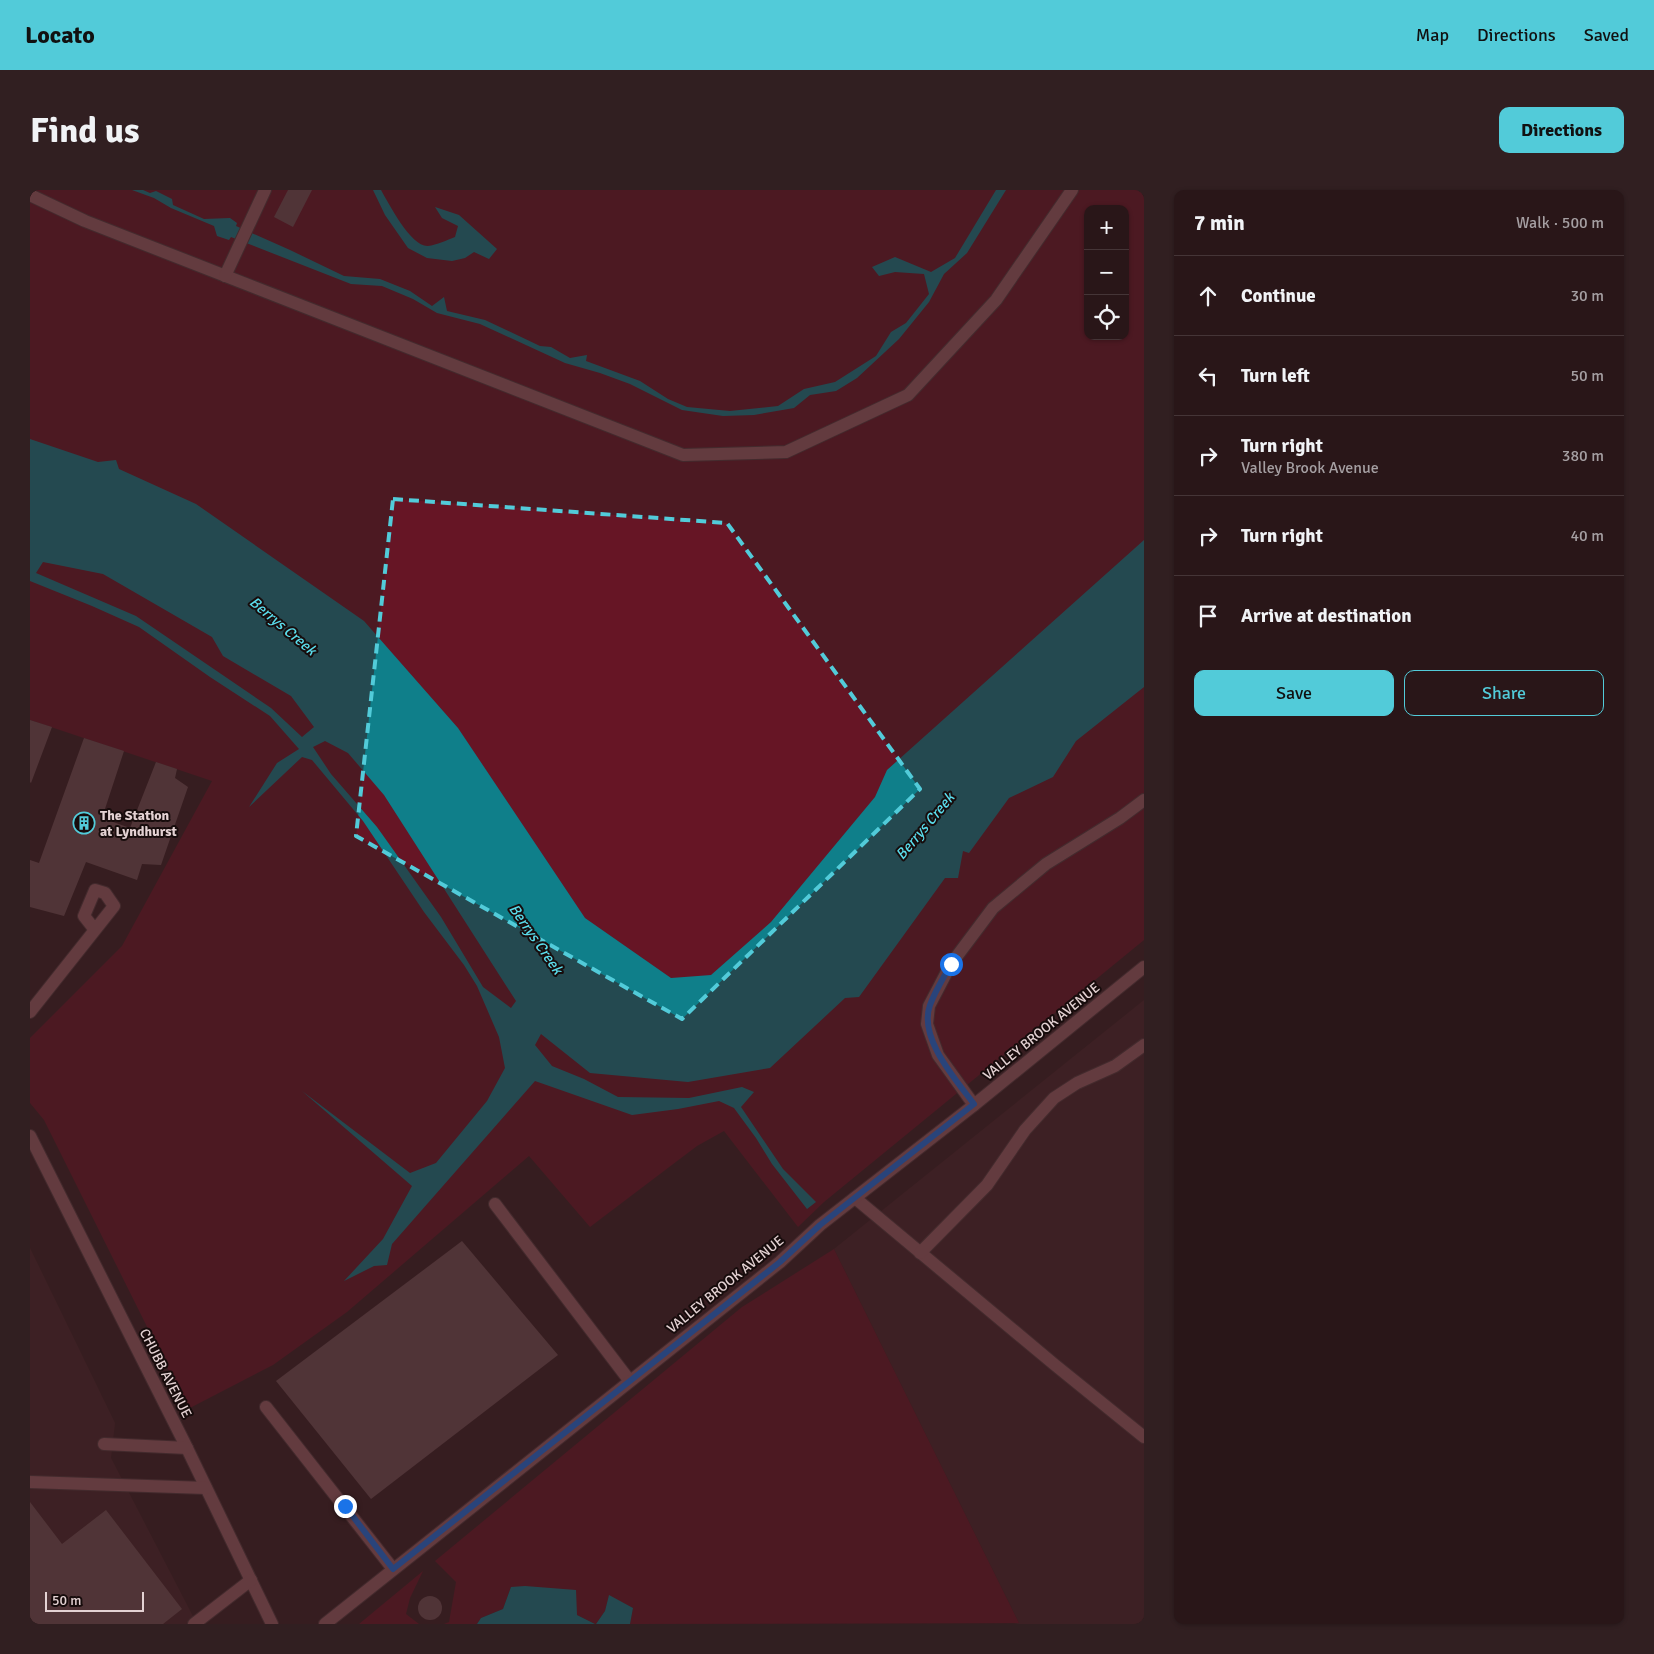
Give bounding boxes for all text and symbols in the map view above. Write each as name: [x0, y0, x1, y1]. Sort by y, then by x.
text: Locato: [25, 20, 95, 50]
text: Map: [1416, 24, 1449, 46]
text: Directions: [1477, 24, 1556, 46]
text: Saved: [1584, 24, 1629, 46]
button: Directions: [1499, 107, 1624, 153]
text: Find us: [30, 109, 140, 152]
map controls: [1084, 205, 1129, 340]
button: +: [1084, 205, 1129, 250]
text: 7 min: [1194, 210, 1245, 236]
text: Walk · 500 m: [1516, 213, 1604, 233]
button: −: [1084, 250, 1129, 295]
icon: ahead: [1194, 282, 1222, 310]
text: Continue: [1241, 284, 1316, 308]
text: 30 m: [1570, 286, 1604, 306]
button: locate: [1084, 295, 1129, 340]
icon: left: [1194, 362, 1222, 390]
text: Turn left: [1241, 364, 1310, 388]
text: 50 m: [1570, 366, 1604, 386]
text: Turn right: [1241, 434, 1323, 458]
icon: right: [1194, 442, 1222, 470]
text: 380 m: [1562, 446, 1604, 466]
text: Valley Brook Avenue: [1241, 458, 1379, 478]
icon: right: [1194, 522, 1222, 550]
text: Turn right: [1241, 524, 1323, 548]
text: 40 m: [1570, 526, 1604, 546]
water label: Berrys Creek: [246, 593, 321, 660]
icon: arrive: [1194, 602, 1222, 630]
text: Arrive at destination: [1241, 604, 1412, 628]
button: Save: [1194, 670, 1394, 716]
button: Share: [1404, 670, 1604, 716]
water label: Berrys Creek: [892, 788, 959, 863]
place label: The Station at Lyndhurst: [100, 807, 178, 840]
building icon: The Station at Lyndhurst: [72, 811, 96, 835]
water label: Berrys Creek: [505, 900, 568, 979]
route start: [940, 953, 963, 976]
street label: VALLEY BROOK AVENUE: [979, 979, 1103, 1084]
street label: VALLEY BROOK AVENUE: [663, 1232, 787, 1337]
street label: CHUBB AVENUE: [136, 1326, 195, 1421]
route end: [334, 1495, 357, 1518]
scale bar: [45, 1589, 144, 1612]
text: 50 m: [52, 1592, 81, 1609]

